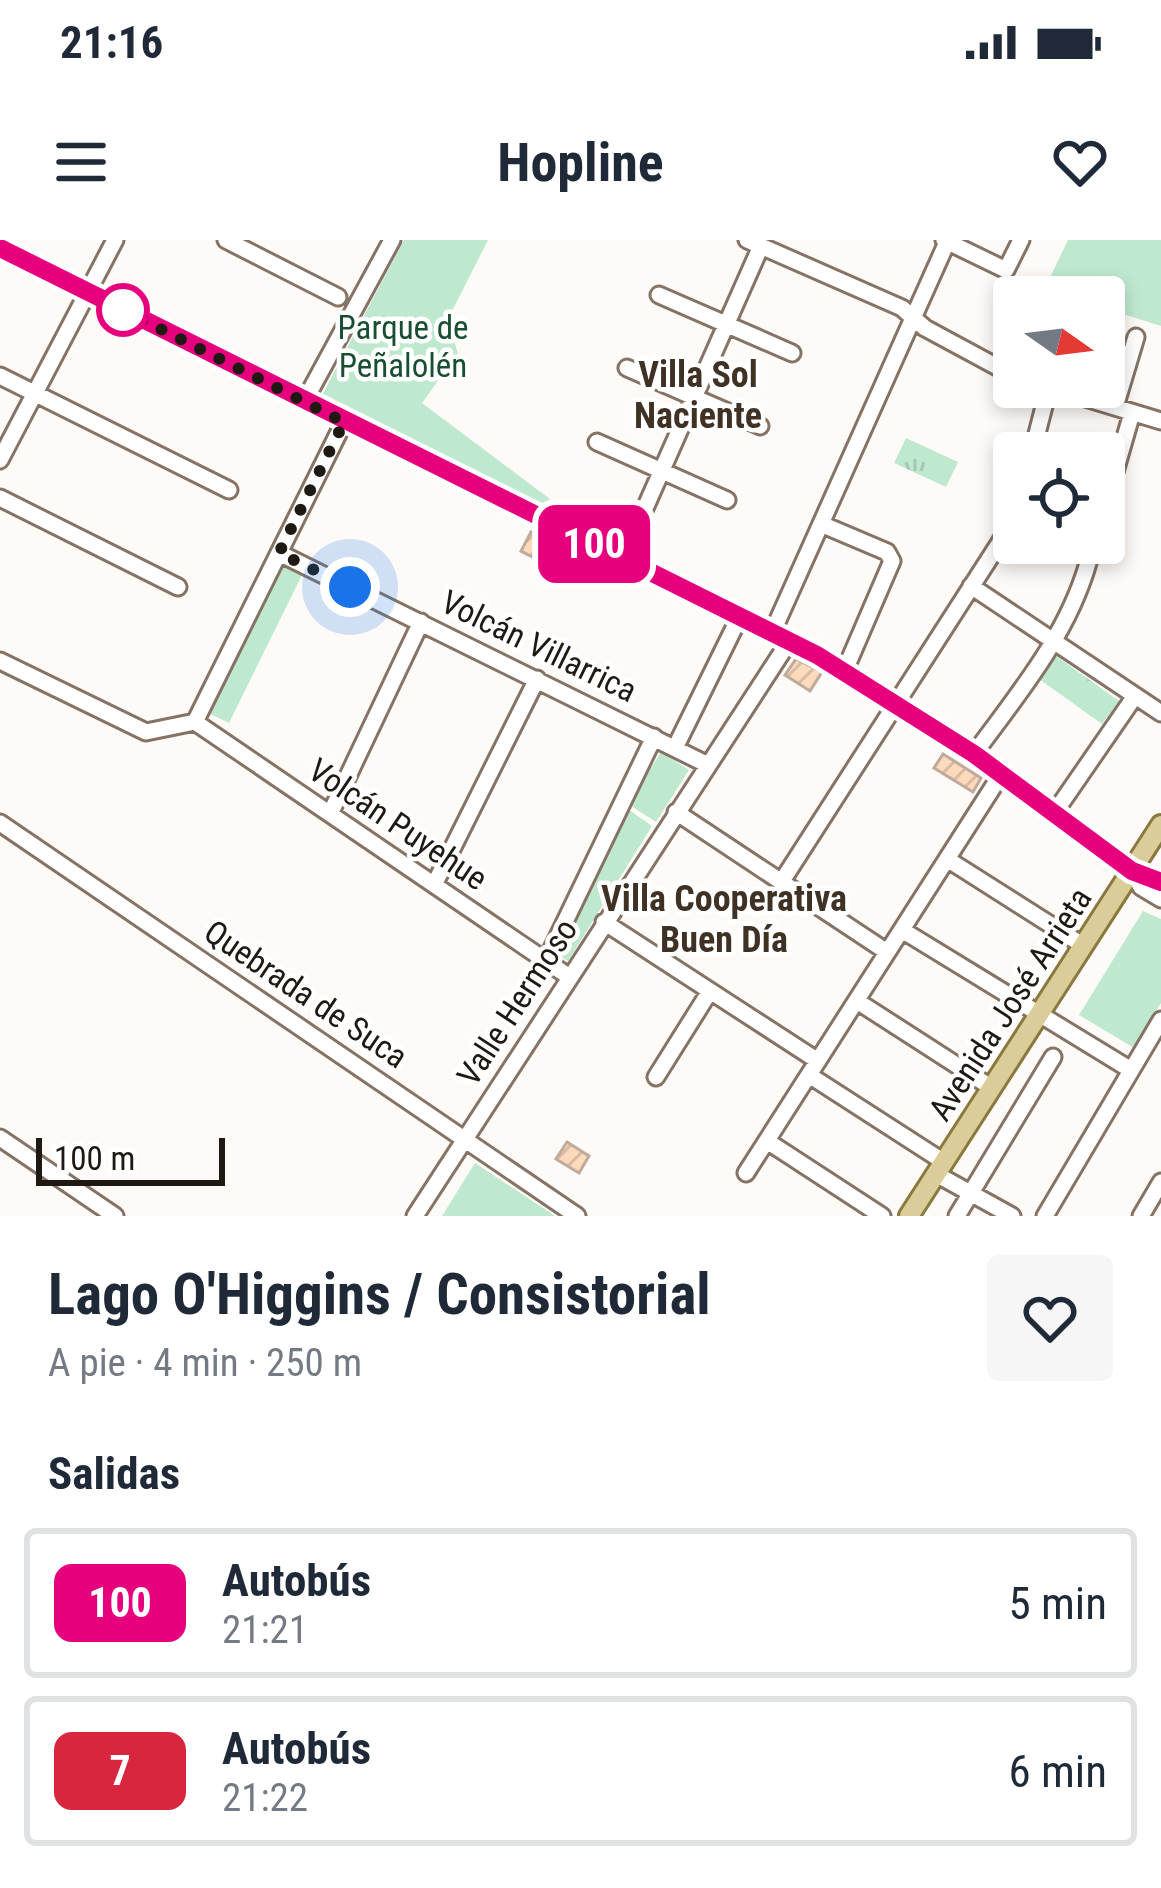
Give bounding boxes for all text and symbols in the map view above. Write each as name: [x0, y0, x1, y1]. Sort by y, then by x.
text: 21:16: [60, 16, 163, 69]
icon: menu: [48, 129, 114, 195]
icon: heart: [1047, 129, 1113, 195]
text: Hopline: [497, 131, 664, 194]
north arrow: [993, 276, 1125, 408]
map controls: [993, 276, 1125, 564]
unlabelled marker: [98, 285, 148, 335]
park label: Parque de Peñalolén: [337, 308, 469, 385]
district label: Villa Sol Naciente: [634, 354, 762, 437]
button: locate: [993, 432, 1125, 564]
line badge: 100: [525, 505, 663, 583]
text: 100: [562, 519, 626, 568]
your location: [320, 557, 380, 617]
street label: Volcán Villarrica: [435, 582, 643, 710]
street label: Volcán Puyehue: [301, 750, 495, 898]
district label: Villa Cooperativa Buen Día: [601, 878, 847, 961]
street label: Avenida José Arrieta: [920, 880, 1100, 1128]
street label: Valle Hermoso: [449, 911, 585, 1093]
street label: Quebrada de Suca: [197, 912, 415, 1076]
scale bar: [36, 1132, 225, 1185]
text: 100 m: [54, 1139, 135, 1178]
button: heart: [987, 1255, 1113, 1381]
text: Lago O'Higgins / Consistorial: [48, 1261, 711, 1328]
text: A pie · 4 min · 250 m: [48, 1340, 362, 1386]
text: Salidas: [48, 1447, 180, 1500]
text: Autobús: [222, 1554, 371, 1607]
text: 5 min: [1008, 1577, 1107, 1630]
text: 100: [88, 1578, 152, 1627]
text: 21:21: [222, 1607, 308, 1653]
text: Autobús: [222, 1722, 371, 1775]
text: 6 min: [1008, 1745, 1107, 1798]
text: 7: [109, 1746, 131, 1795]
text: 21:22: [222, 1775, 308, 1821]

